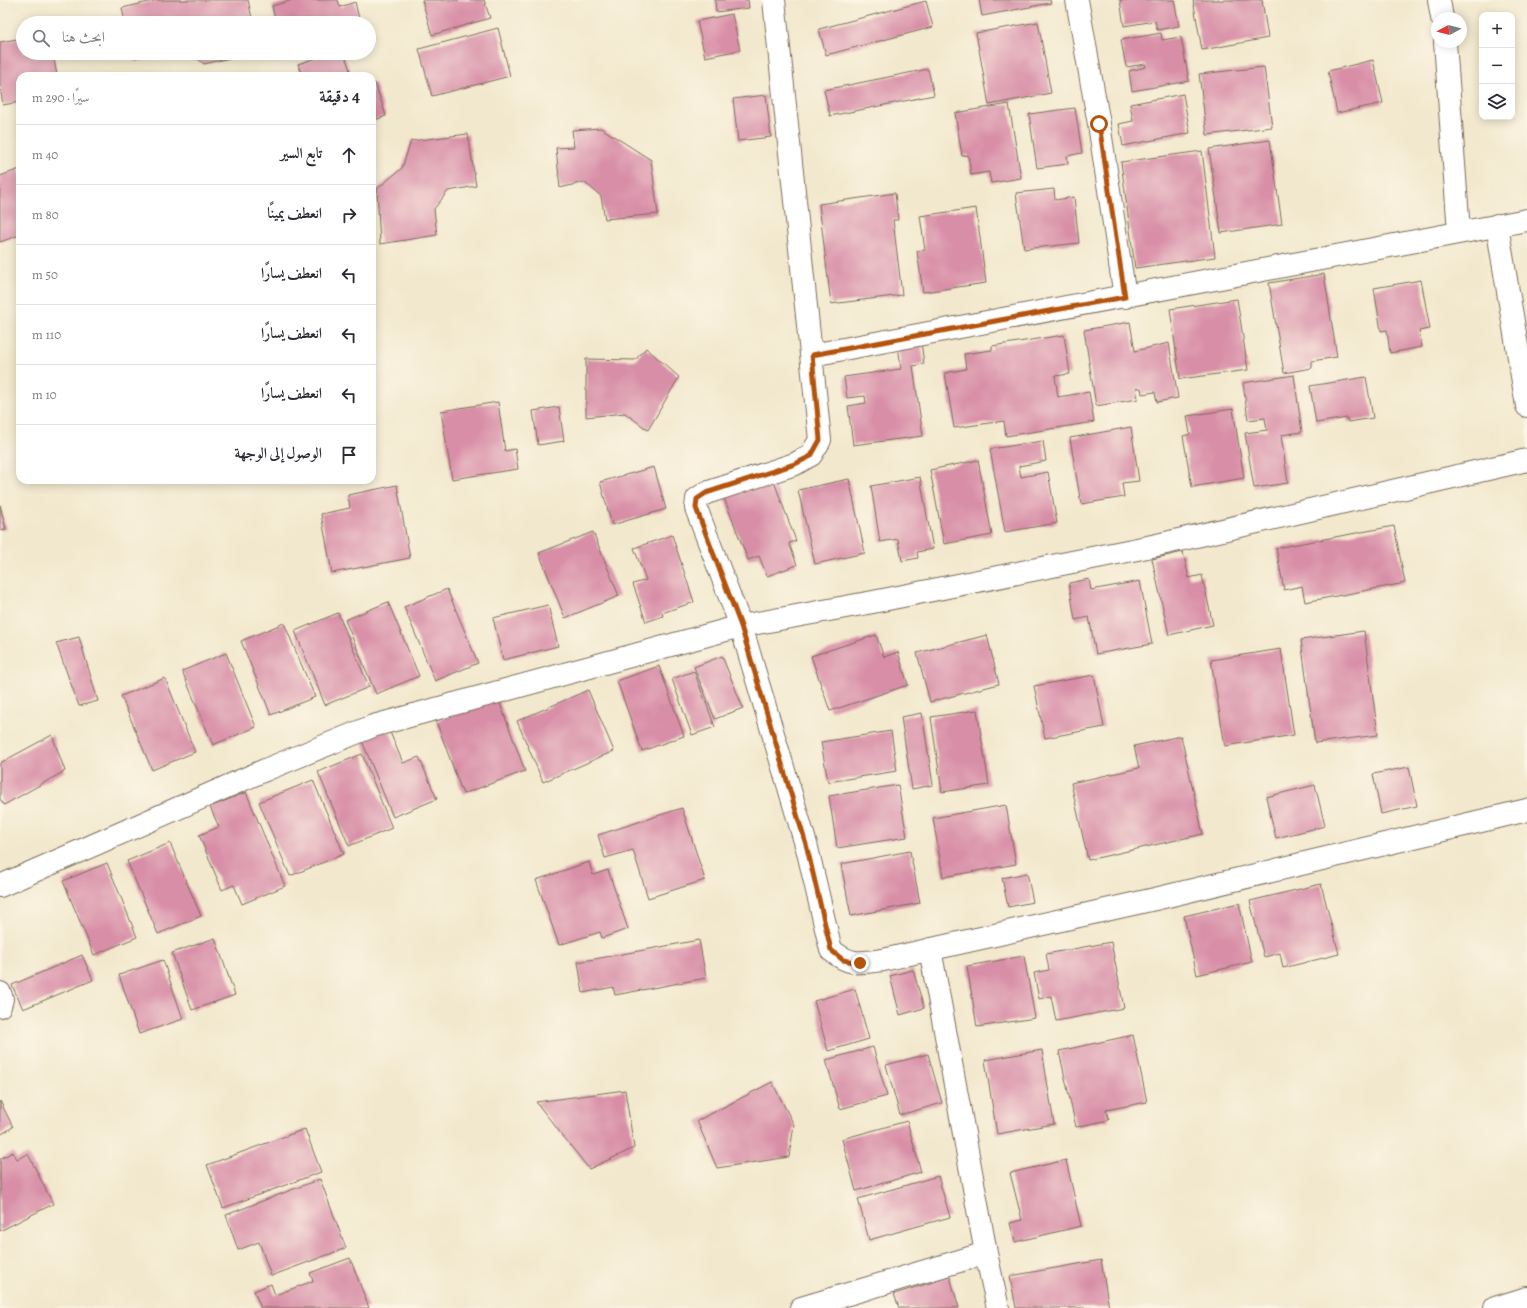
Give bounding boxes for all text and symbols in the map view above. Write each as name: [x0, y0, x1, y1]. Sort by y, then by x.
north arrow: [1431, 12, 1467, 48]
map controls: [1479, 12, 1515, 120]
button: +: [1479, 12, 1515, 48]
search box: [16, 16, 376, 60]
icon: search: [30, 27, 52, 49]
text: ابحث هنا: [62, 27, 105, 47]
button: −: [1479, 48, 1515, 84]
button: layers: [1479, 84, 1515, 120]
text: 4 دقيقة: [319, 85, 360, 108]
text: سيرًا · 290 m: [32, 89, 90, 106]
route start: [1090, 115, 1108, 133]
text: تابع السير: [280, 143, 322, 163]
icon: ahead: [338, 144, 360, 166]
text: 40 m: [32, 146, 58, 163]
text: انعطف يمينًا: [267, 203, 322, 223]
icon: right: [338, 204, 360, 226]
text: 80 m: [32, 206, 59, 223]
text: انعطف يسارًا: [261, 263, 322, 283]
icon: left: [338, 264, 360, 286]
text: 50 m: [32, 266, 58, 283]
text: انعطف يسارًا: [261, 323, 322, 343]
icon: left: [338, 324, 360, 346]
text: 110 m: [32, 326, 61, 343]
text: انعطف يسارًا: [261, 383, 322, 403]
icon: left: [338, 384, 360, 406]
text: 10 m: [32, 386, 57, 403]
text: الوصول إلى الوجهة: [235, 443, 322, 463]
icon: arrive: [338, 444, 360, 466]
route end: [851, 954, 869, 972]

